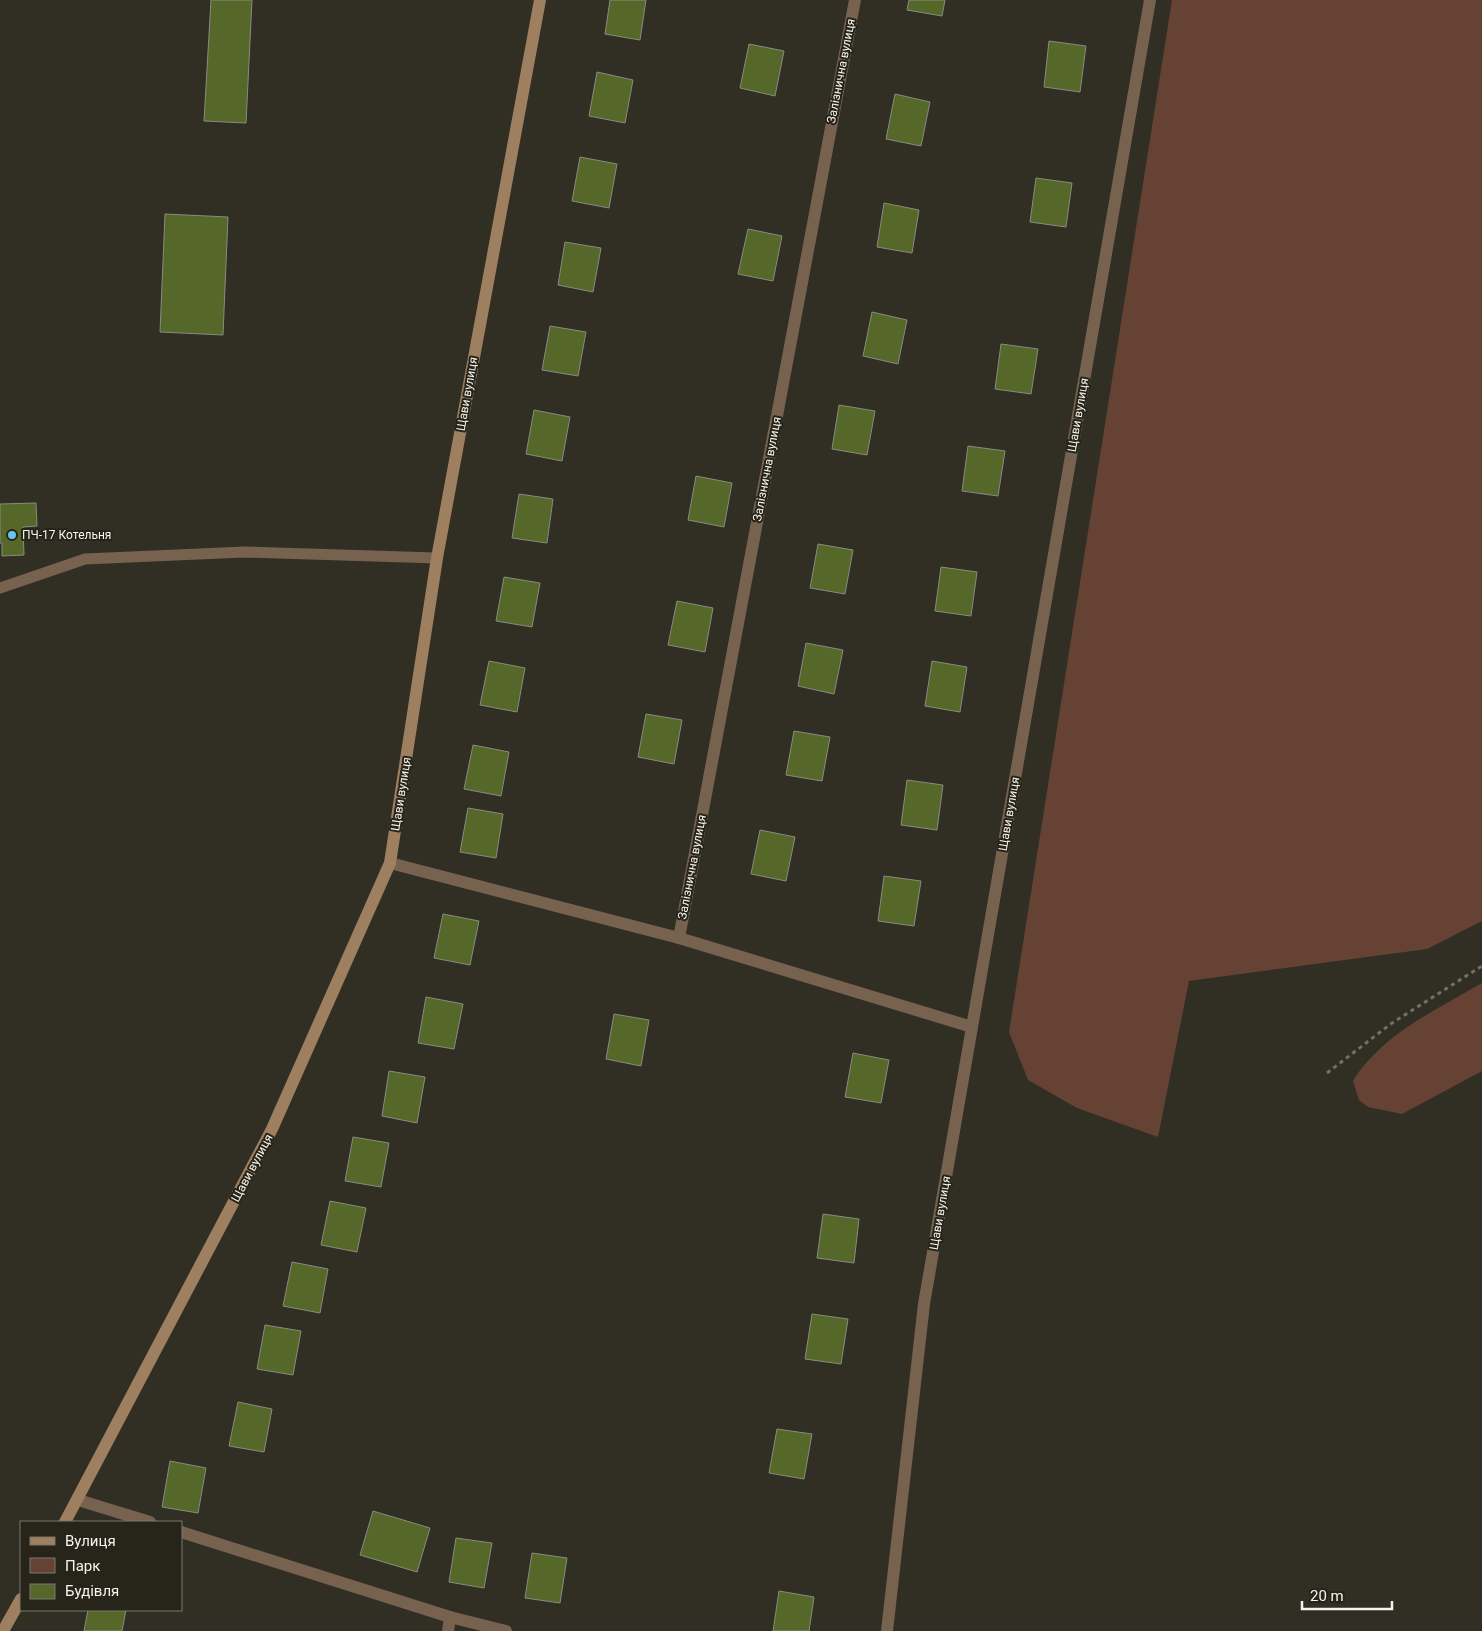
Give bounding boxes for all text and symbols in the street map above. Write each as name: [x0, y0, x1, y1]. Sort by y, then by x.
street label: Залізнична вулиця: [824, 18, 858, 124]
street label: Щави вулиця: [454, 356, 480, 432]
street label: Щави вулиця: [1065, 377, 1091, 453]
street label: Залізнична вулиця: [750, 416, 784, 522]
place label: ПЧ-17 Котельня: [22, 528, 111, 542]
marker: ПЧ-17 Котельня: [6, 529, 18, 541]
street label: Щави вулиця: [388, 756, 414, 832]
street label: Щави вулиця: [996, 776, 1022, 852]
street label: Залізнична вулиця: [675, 814, 709, 920]
street label: Щави вулиця: [228, 1132, 276, 1204]
street label: Щави вулиця: [927, 1175, 953, 1251]
legend: [20, 1521, 182, 1611]
text: Вулиця: [65, 1532, 116, 1550]
text: Парк: [65, 1557, 100, 1575]
scale bar: [1302, 1578, 1392, 1610]
text: Будівля: [65, 1582, 119, 1600]
text: 20 m: [1310, 1587, 1344, 1605]

